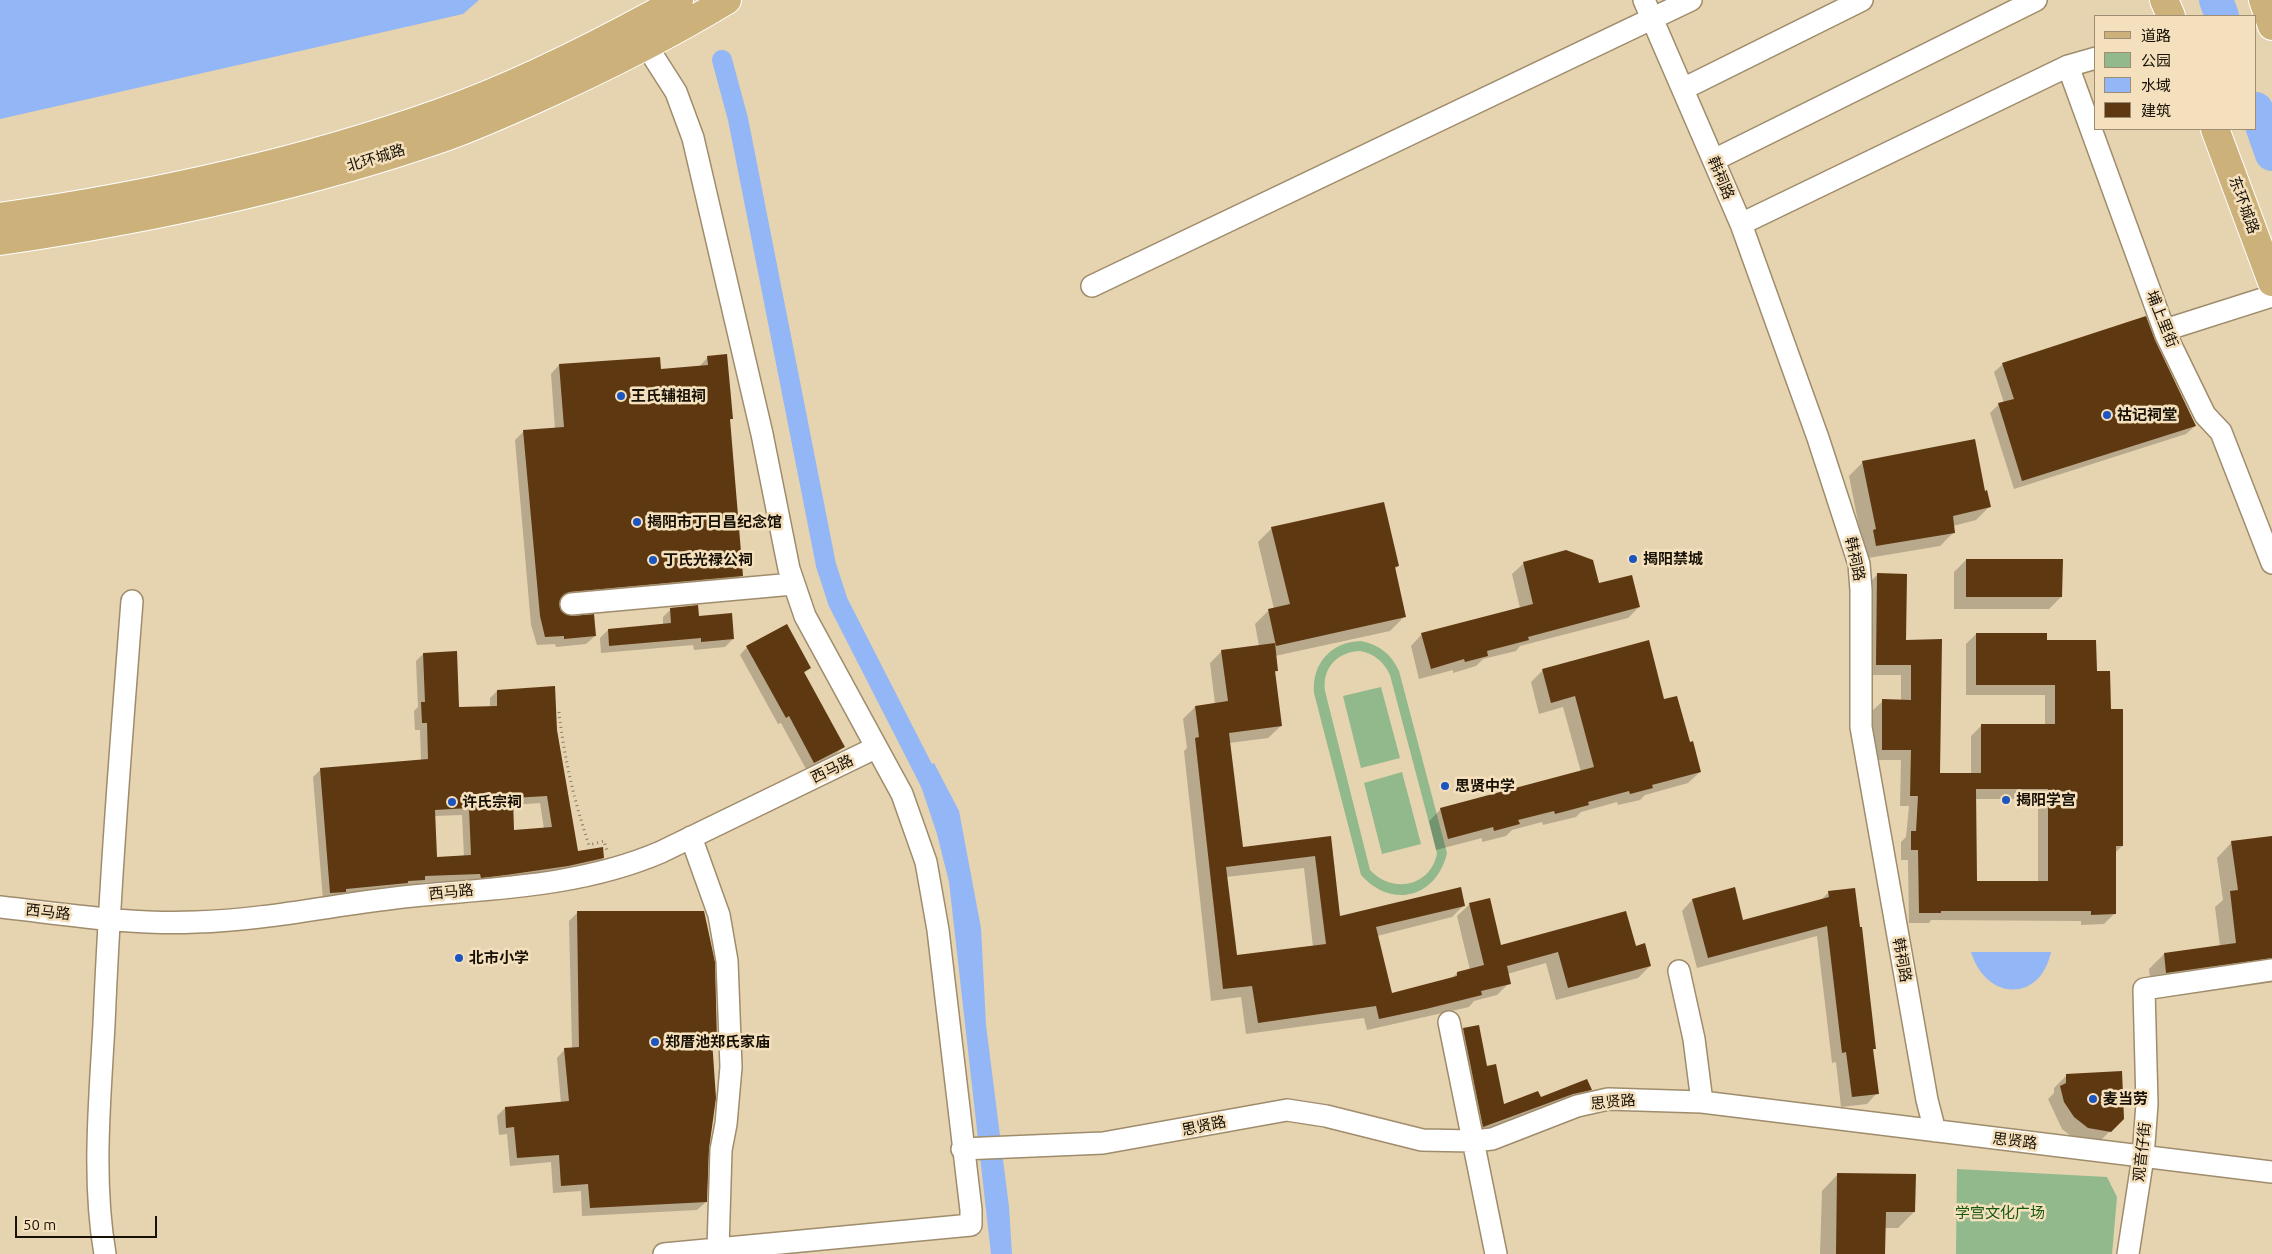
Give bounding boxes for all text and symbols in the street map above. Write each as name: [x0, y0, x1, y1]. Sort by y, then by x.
legend: [2094, 15, 2257, 130]
text: 道路: [2141, 27, 2171, 44]
text: 公园: [2141, 52, 2171, 69]
text: 水域: [2141, 77, 2171, 94]
text: 建筑: [2141, 102, 2171, 119]
street label: 北环城路: [345, 141, 407, 175]
street label: 韩祠路: [1704, 154, 1738, 202]
street label: 东环城路: [2225, 174, 2263, 236]
street label: 埔上里街: [2142, 288, 2182, 350]
place label: 王氏辅祖祠: [631, 387, 706, 405]
marker: 王氏辅祖祠: [615, 390, 627, 402]
place label: 祜记祠堂: [2117, 406, 2177, 424]
marker: 祜记祠堂: [2101, 409, 2113, 421]
place label: 揭阳市丁日昌纪念馆: [647, 513, 782, 531]
marker: 揭阳市丁日昌纪念馆: [631, 516, 643, 528]
street label: 韩祠路: [1842, 535, 1868, 583]
place label: 揭阳禁城: [1643, 550, 1703, 568]
place label: 丁氏光禄公祠: [663, 551, 753, 569]
marker: 揭阳禁城: [1627, 553, 1639, 565]
marker: 丁氏光禄公祠: [647, 554, 659, 566]
street label: 西马路: [808, 751, 856, 787]
place label: 思贤中学: [1455, 777, 1515, 795]
marker: 思贤中学: [1439, 780, 1451, 792]
place label: 揭阳学宫: [2016, 791, 2076, 809]
place label: 许氏宗祠: [462, 793, 522, 811]
marker: 揭阳学宫: [2000, 794, 2012, 806]
marker: 许氏宗祠: [446, 796, 458, 808]
street label: 西马路: [428, 881, 474, 903]
street label: 西马路: [25, 901, 71, 923]
street label: 韩祠路: [1889, 936, 1915, 984]
place label: 北市小学: [469, 949, 529, 967]
marker: 北市小学: [453, 952, 465, 964]
place label: 郑厝池郑氏家庙: [665, 1033, 770, 1051]
marker: 郑厝池郑氏家庙: [649, 1036, 661, 1048]
place label: 麦当劳: [2103, 1090, 2148, 1108]
street label: 思贤路: [1590, 1091, 1636, 1113]
marker: 麦当劳: [2087, 1093, 2099, 1105]
street label: 思贤路: [1180, 1113, 1228, 1139]
street label: 观音仔街: [2130, 1121, 2154, 1183]
street label: 思贤路: [1992, 1129, 2038, 1153]
park label: 学宫文化广场: [1955, 1204, 2045, 1222]
scale bar: [18, 1206, 160, 1238]
text: 50 m: [23, 1216, 56, 1233]

